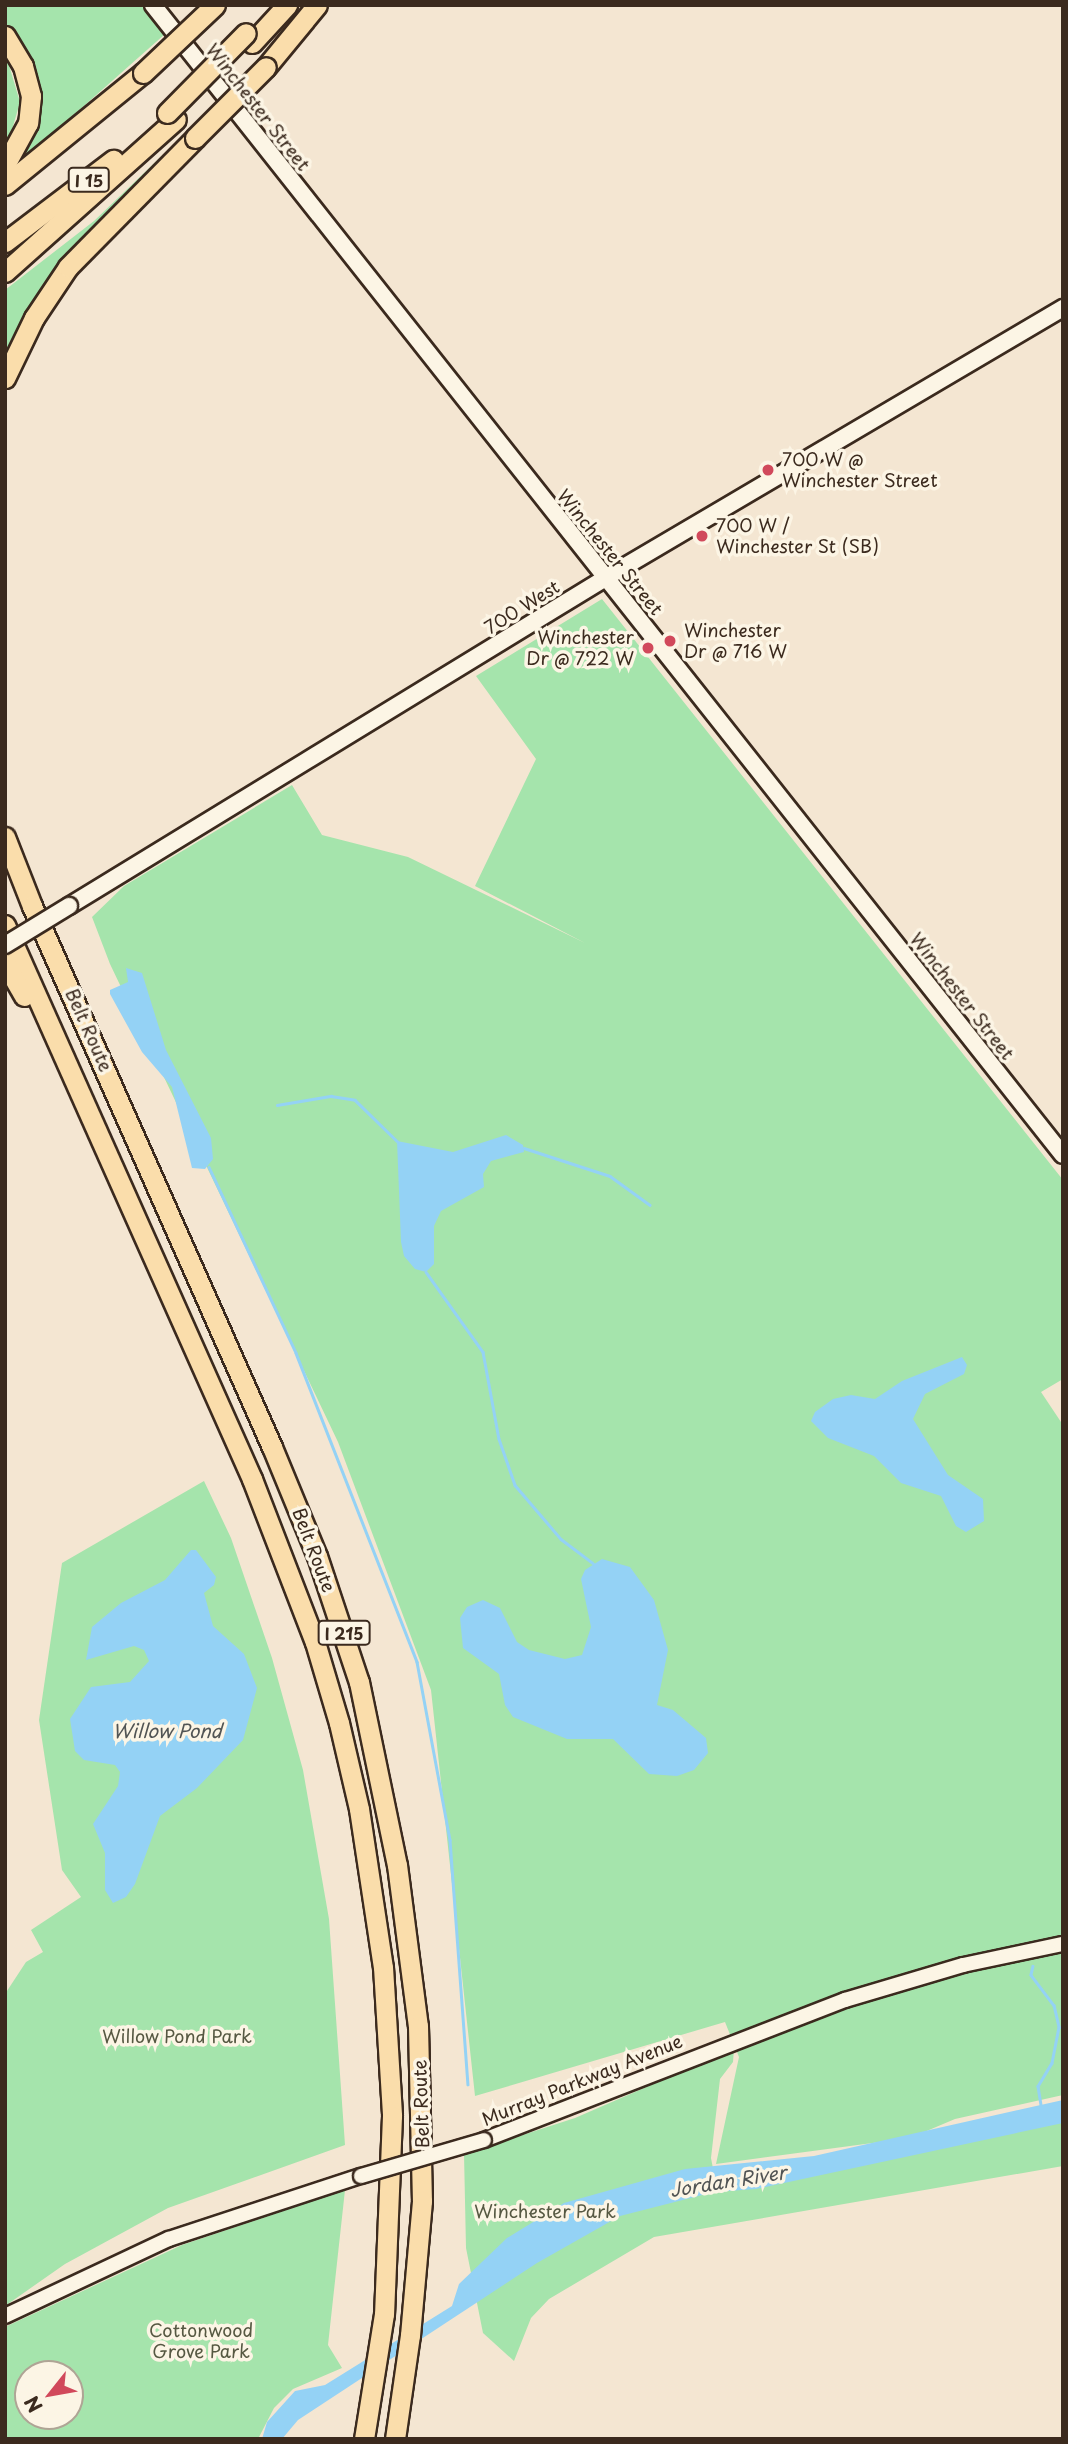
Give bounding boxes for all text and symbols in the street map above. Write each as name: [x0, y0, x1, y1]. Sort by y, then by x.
street label: Winchester Street: [201, 39, 315, 175]
road number: I 15: [66, 168, 112, 192]
place label: 700 W @ Winchester Street: [782, 449, 938, 491]
marker: 700 W @ Winchester Street: [760, 462, 776, 478]
street label: Winchester Street: [552, 484, 668, 620]
place label: 700 W / Winchester St (SB): [716, 515, 880, 558]
marker: 700 W / Winchester St (SB): [694, 528, 710, 544]
street label: 700 West: [481, 576, 563, 638]
place label: Winchester Dr @ 716 W: [684, 620, 787, 662]
place label: Winchester Dr @ 722 W: [526, 627, 634, 670]
marker: Winchester Dr @ 716 W: [662, 633, 678, 649]
marker: Winchester Dr @ 722 W: [640, 640, 656, 656]
street label: Winchester Street: [905, 928, 1019, 1064]
street label: Belt Route: [61, 985, 117, 1075]
street label: Belt Route: [288, 1505, 340, 1595]
road number: I 215: [316, 1620, 372, 1646]
water label: Willow Pond: [112, 1720, 222, 1742]
park label: Willow Pond Park: [102, 2025, 252, 2047]
street label: Murray Parkway Avenue: [478, 2030, 686, 2130]
street label: Belt Route: [409, 2059, 433, 2149]
water label: Jordan River: [669, 2161, 787, 2201]
park label: Winchester Park: [474, 2200, 616, 2222]
park label: Cottonwood Grove Park: [149, 2320, 253, 2362]
north arrow: [14, 2360, 84, 2430]
text: N: [17, 2391, 49, 2418]

